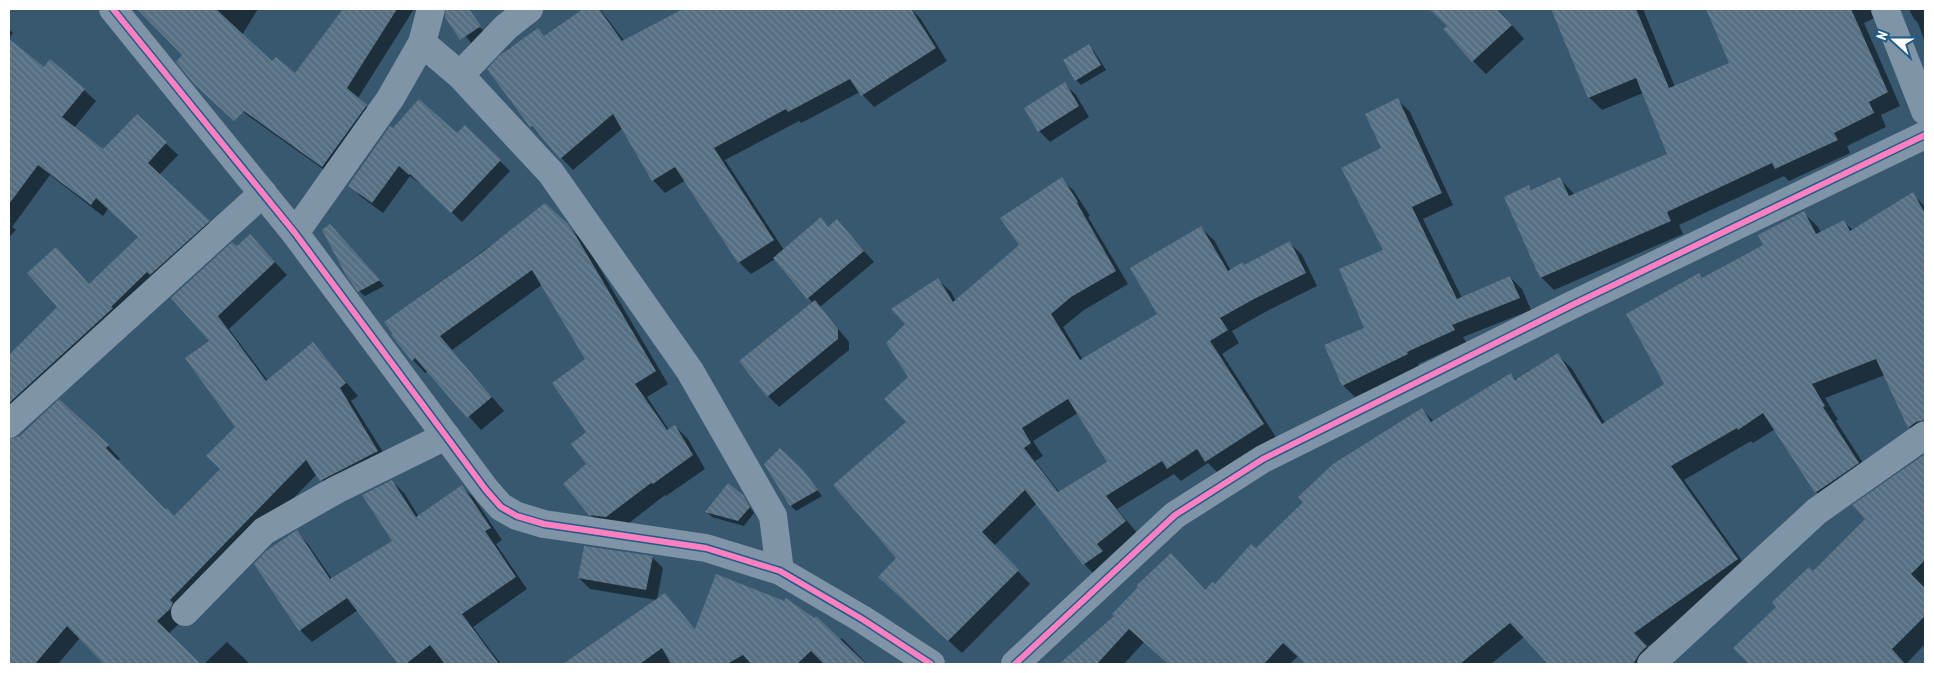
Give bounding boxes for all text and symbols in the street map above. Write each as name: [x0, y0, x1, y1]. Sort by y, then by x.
north arrow: [1869, 15, 1919, 65]
text: N: [1872, 29, 1892, 42]

